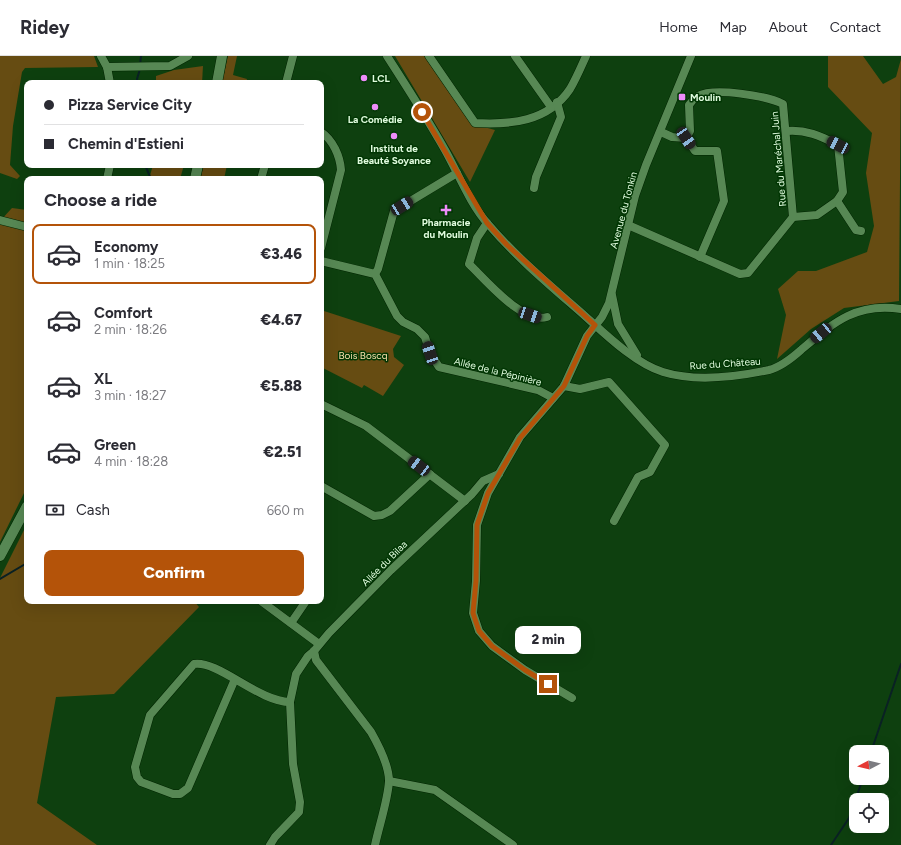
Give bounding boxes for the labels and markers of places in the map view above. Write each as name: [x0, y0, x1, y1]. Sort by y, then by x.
place label: LCL: [372, 72, 391, 85]
marker: LCL: [359, 73, 369, 83]
place label: Moulin: [690, 91, 721, 104]
marker: Moulin: [677, 92, 687, 102]
marker: La Comédie: [370, 102, 380, 112]
place label: La Comédie: [348, 113, 403, 126]
marker: Institut de Beauté Soyance: [389, 131, 399, 141]
place label: Institut de Beauté Soyance: [357, 142, 431, 167]
marker: Pharmacie du Moulin: [441, 205, 451, 215]
place label: Pharmacie du Moulin: [422, 216, 471, 241]

